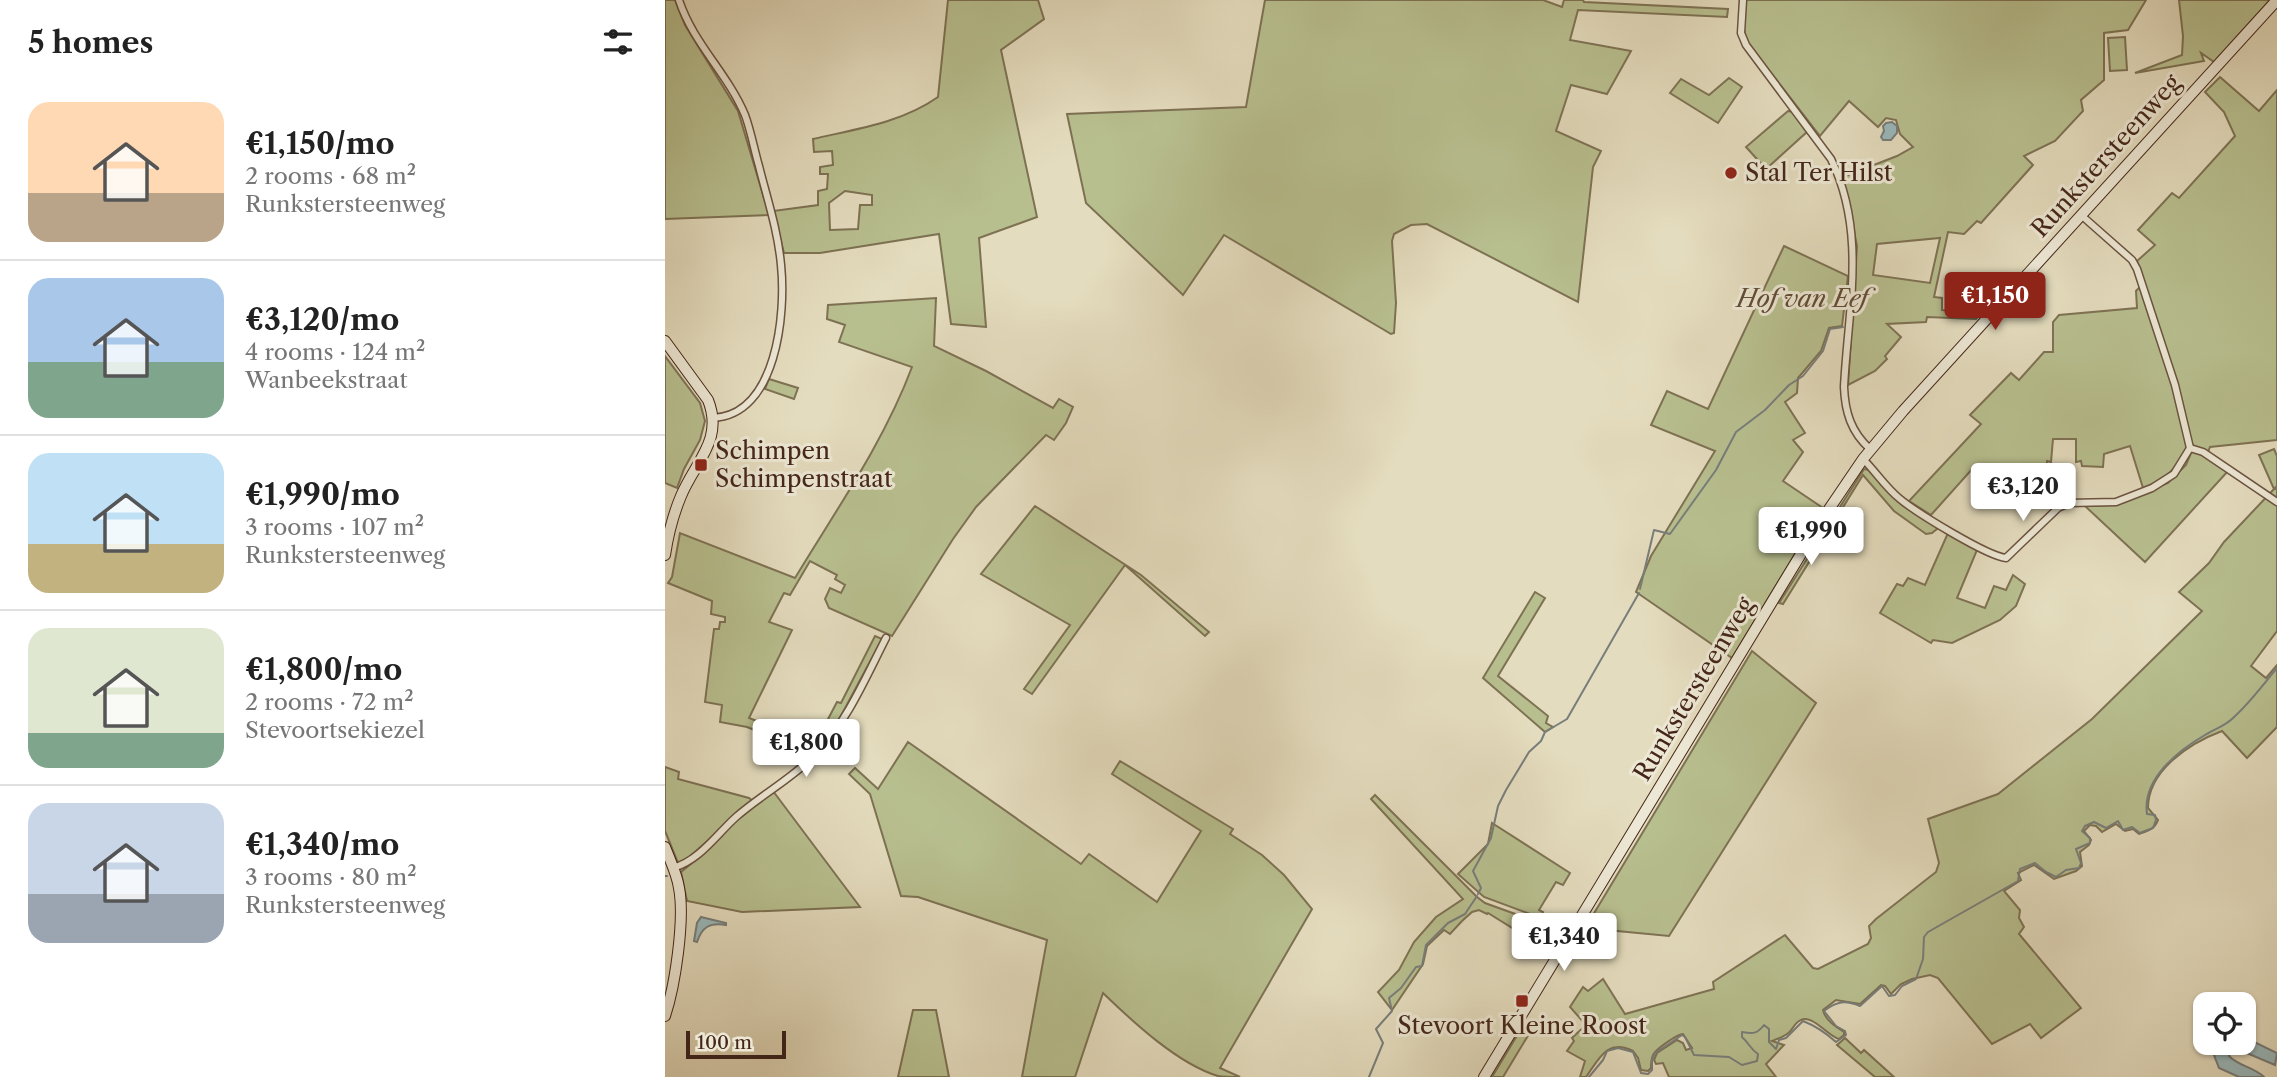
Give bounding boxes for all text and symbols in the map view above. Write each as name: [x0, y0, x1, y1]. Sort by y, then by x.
icon: filters: [599, 23, 637, 61]
text: 5 homes: [28, 24, 153, 61]
street label: Runkstersteenweg: [2025, 68, 2187, 243]
text: €1,150/mo: [245, 125, 395, 162]
icon: home: [84, 130, 168, 214]
place label: Stal Ter Hilst: [1745, 158, 1893, 187]
text: 2 rooms · 68 m²: [245, 162, 416, 190]
marker: Stal Ter Hilst: [1723, 165, 1739, 181]
text: Runkstersteenweg: [245, 190, 445, 218]
pin: €1,150: [1938, 272, 2052, 332]
text: €1,150: [1961, 281, 2030, 309]
park label: Hof van Eef: [1734, 284, 1876, 313]
text: €3,120/mo: [245, 301, 399, 338]
icon: home: [84, 306, 168, 390]
text: 4 rooms · 124 m²: [245, 338, 425, 366]
text: Wanbeekstraat: [245, 366, 408, 394]
place label: Schimpen Schimpenstraat: [715, 436, 893, 493]
marker: Schimpen Schimpenstraat: [693, 457, 709, 473]
pin: €3,120: [1966, 463, 2080, 523]
text: €3,120: [1987, 472, 2059, 500]
text: €1,990/mo: [245, 476, 400, 513]
icon: home: [84, 481, 168, 565]
pin: €1,990: [1754, 508, 1868, 567]
text: 3 rooms · 107 m²: [245, 513, 424, 541]
text: €1,990: [1775, 516, 1847, 544]
text: Runkstersteenweg: [245, 541, 445, 569]
street label: Runkstersteenweg: [1627, 591, 1760, 786]
text: €1,800/mo: [245, 651, 402, 688]
icon: home: [84, 656, 168, 740]
text: 2 rooms · 72 m²: [245, 688, 414, 716]
text: Stevoortsekiezel: [245, 716, 425, 744]
pin: €1,800: [749, 720, 863, 779]
text: €1,800: [769, 728, 843, 756]
text: €1,340/mo: [245, 826, 399, 863]
icon: home: [84, 831, 168, 915]
text: 3 rooms · 80 m²: [245, 863, 417, 891]
text: Runkstersteenweg: [245, 891, 445, 919]
pin: €1,340: [1507, 914, 1621, 973]
text: €1,340: [1528, 922, 1600, 950]
map controls: [2193, 992, 2256, 1055]
button: locate: [2193, 992, 2256, 1055]
marker: Stevoort Kleine Roost: [1514, 993, 1530, 1009]
place label: Stevoort Kleine Roost: [1397, 1011, 1647, 1040]
scale bar: [686, 1028, 786, 1060]
text: 100 m: [697, 1031, 752, 1054]

